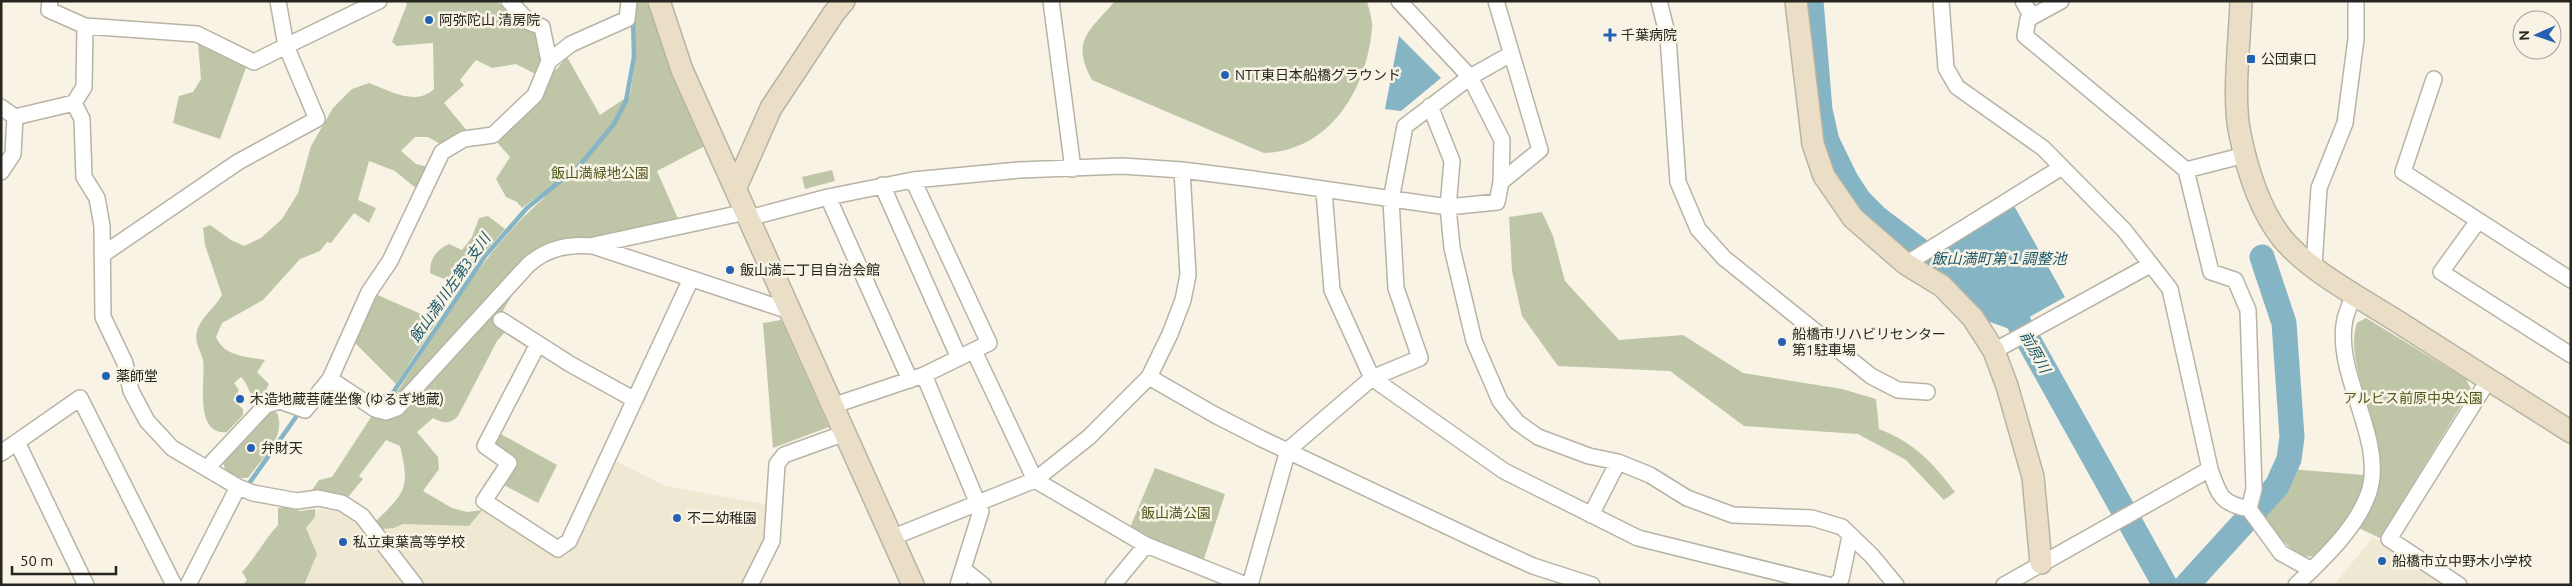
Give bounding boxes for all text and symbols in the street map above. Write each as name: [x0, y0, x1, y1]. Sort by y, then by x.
north arrow: [2512, 10, 2562, 60]
place label: 阿弥陀山 清房院: [439, 12, 540, 28]
marker: 阿弥陀山 清房院: [423, 14, 435, 26]
place label: 千葉病院: [1621, 27, 1677, 43]
marker: 千葉病院: [1603, 28, 1617, 42]
text: N: [2516, 30, 2532, 41]
place label: 公団東口: [2261, 51, 2317, 67]
marker: 公団東口: [2245, 53, 2257, 65]
place label: NTT東日本船橋グラウンド: [1235, 67, 1401, 83]
marker: NTT東日本船橋グラウンド: [1219, 69, 1231, 81]
park label: 飯山満緑地公園: [551, 165, 649, 181]
water label: 飯山満川左第3支川: [406, 229, 495, 345]
water label: 飯山満町第１調整池: [1931, 250, 2068, 267]
place label: 飯山満二丁目自治会館: [740, 262, 880, 278]
marker: 飯山満二丁目自治会館: [724, 264, 736, 276]
place label: 船橋市リハビリセンター 第1駐車場: [1792, 326, 1946, 358]
water label: 前原川: [2017, 328, 2055, 377]
marker: 船橋市リハビリセンター 第1駐車場: [1776, 336, 1788, 348]
place label: 薬師堂: [116, 368, 158, 384]
marker: 薬師堂: [100, 370, 112, 382]
park label: アルビス前原中央公園: [2343, 390, 2483, 406]
place label: 木造地蔵菩薩坐像 (ゆるぎ地蔵): [250, 391, 444, 407]
marker: 木造地蔵菩薩坐像 (ゆるぎ地蔵): [234, 393, 246, 405]
place label: 弁財天: [261, 440, 303, 456]
marker: 弁財天: [245, 442, 257, 454]
park label: 飯山満公園: [1141, 505, 1211, 521]
place label: 不二幼稚園: [687, 510, 757, 526]
marker: 不二幼稚園: [671, 512, 683, 524]
place label: 私立東葉高等学校: [353, 534, 465, 550]
marker: 私立東葉高等学校: [337, 536, 349, 548]
scale bar: [12, 544, 116, 576]
text: 50 m: [20, 552, 53, 569]
place label: 船橋市立中野木小学校: [2392, 553, 2532, 569]
marker: 船橋市立中野木小学校: [2376, 555, 2388, 567]

